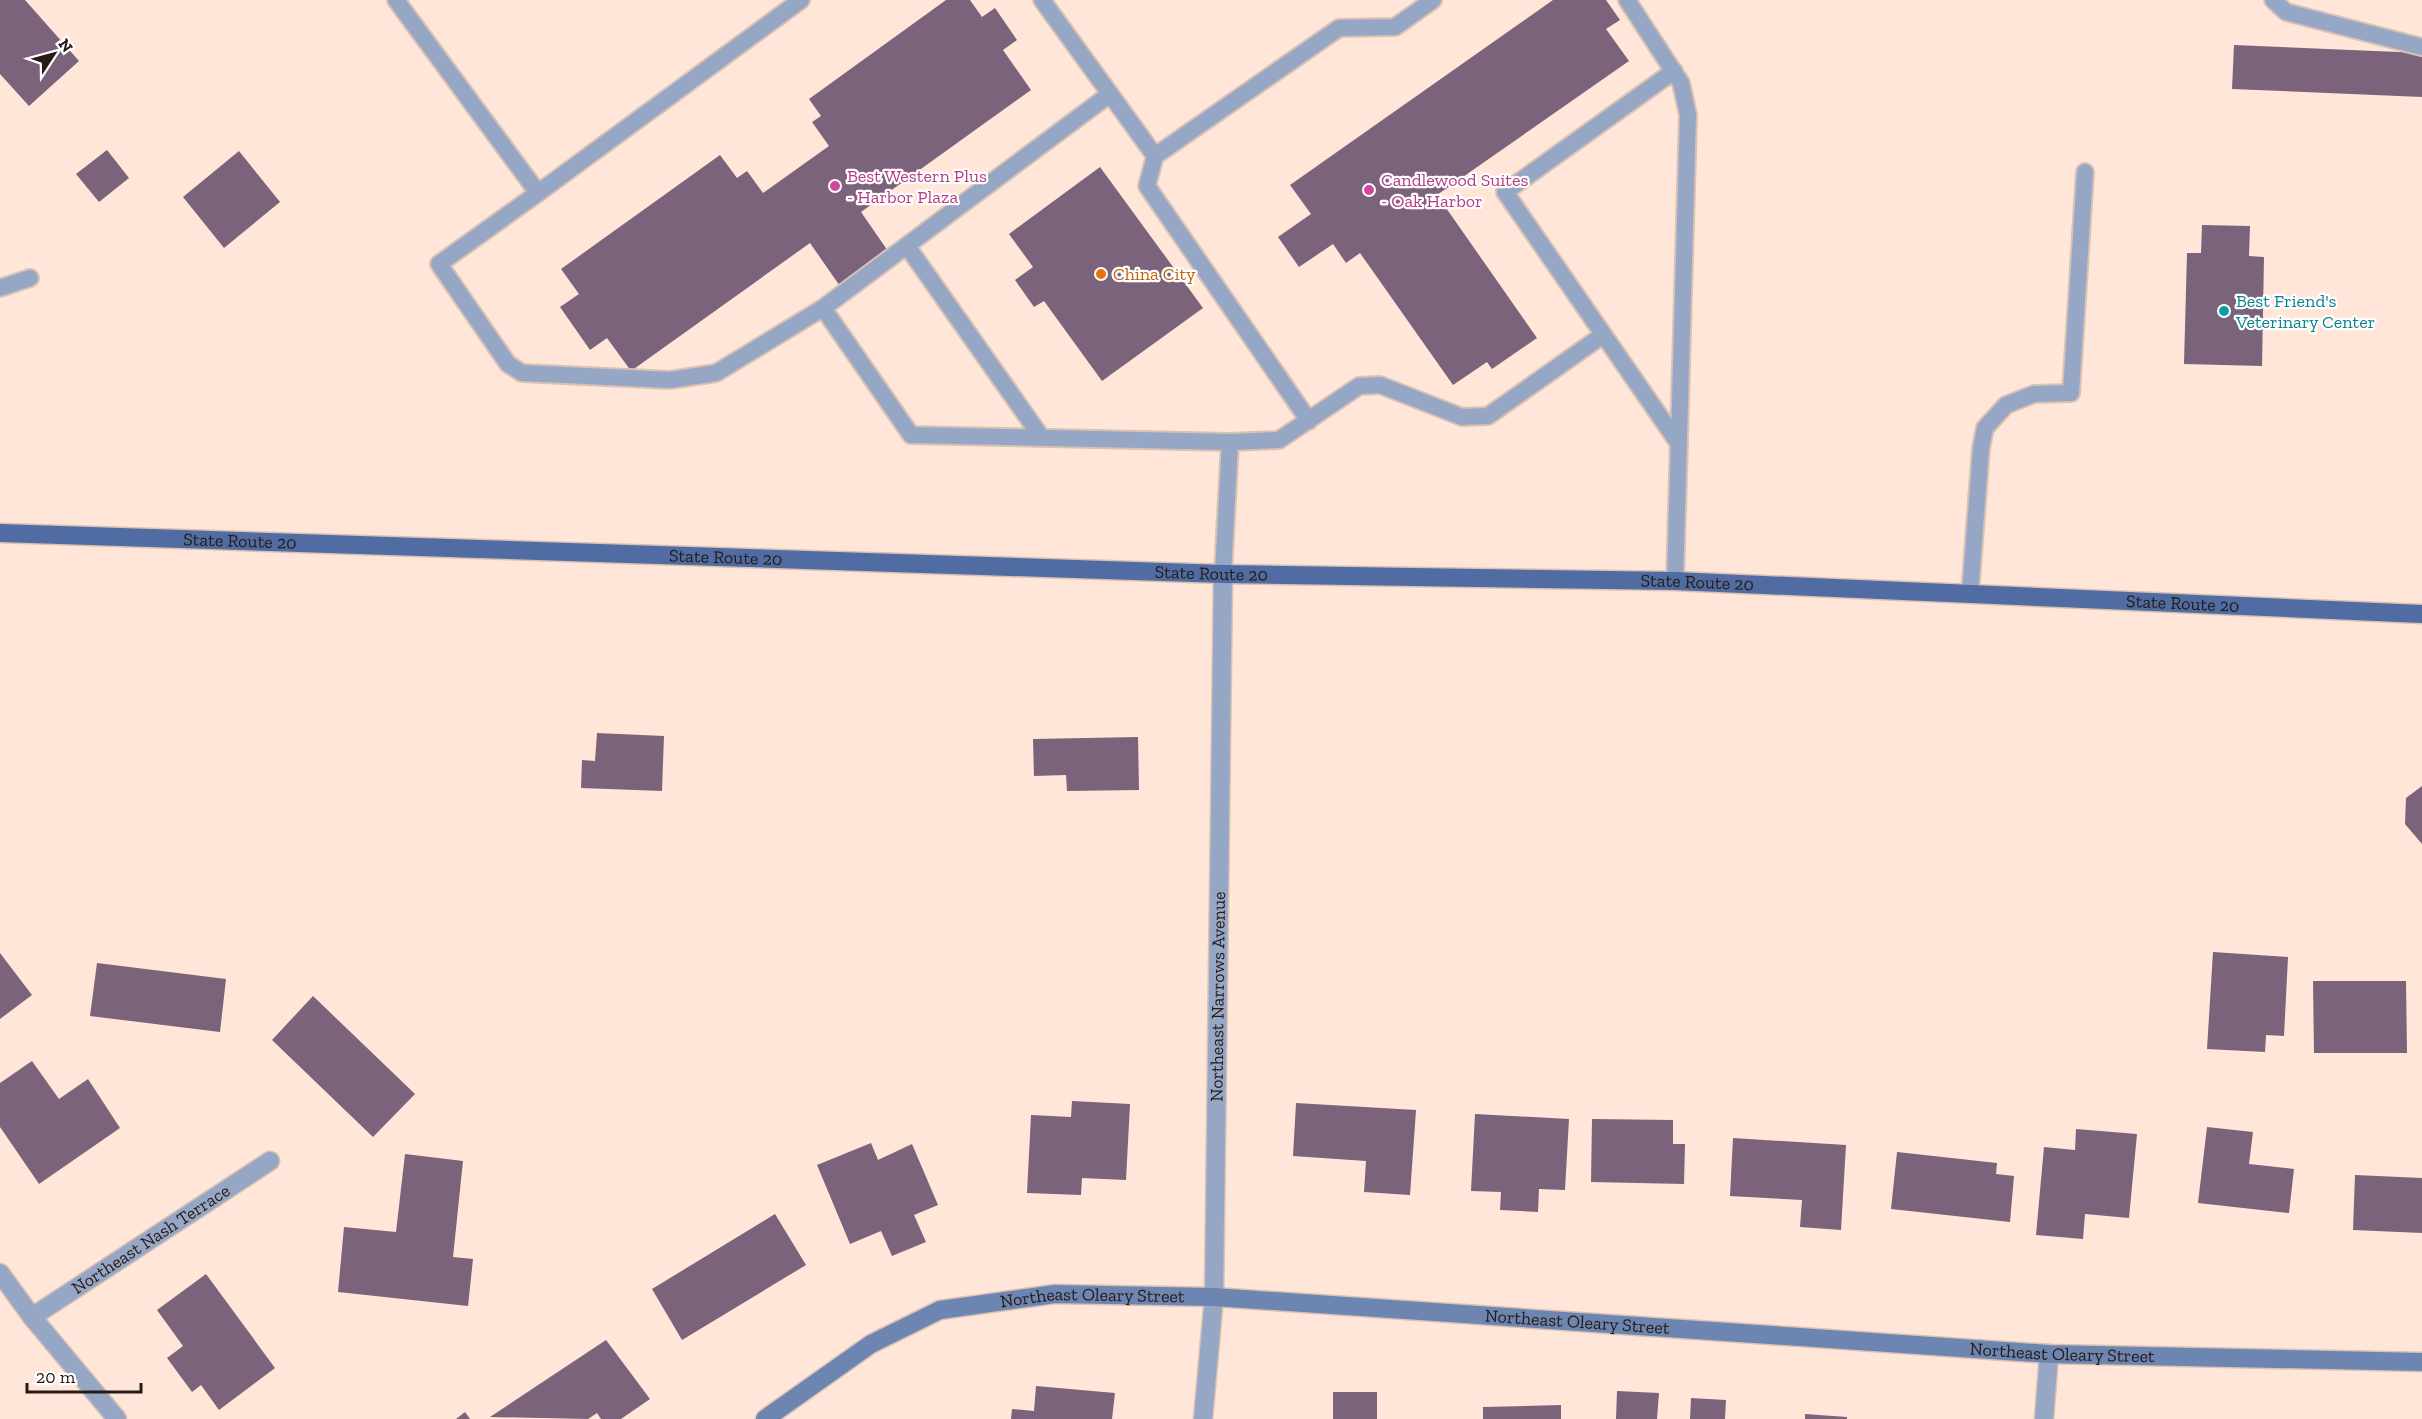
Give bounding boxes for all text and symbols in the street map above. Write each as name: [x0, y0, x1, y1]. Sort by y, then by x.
north arrow: [24, 24, 84, 84]
text: N: [54, 35, 77, 56]
place label: Best Western Plus - Harbor Plaza: [847, 165, 987, 208]
place label: Candlewood Suites - Oak Harbor: [1381, 169, 1528, 212]
marker: Best Western Plus - Harbor Plaza: [828, 179, 842, 193]
marker: Candlewood Suites - Oak Harbor: [1362, 183, 1376, 197]
place label: China City: [1113, 263, 1196, 285]
marker: China City: [1094, 267, 1108, 281]
place label: Best Friend's Veterinary Center: [2235, 290, 2375, 333]
marker: Best Friend's Veterinary Center: [2217, 304, 2231, 318]
street label: State Route 20: [183, 528, 297, 554]
street label: State Route 20: [669, 544, 783, 570]
street label: State Route 20: [1154, 561, 1268, 586]
street label: State Route 20: [1640, 569, 1754, 595]
street label: State Route 20: [2126, 590, 2240, 617]
street label: Northeast Narrows Avenue: [1205, 891, 1230, 1102]
street label: Northeast Nash Terrace: [68, 1179, 234, 1299]
street label: Northeast Oleary Street: [999, 1283, 1185, 1313]
street label: Northeast Oleary Street: [1484, 1305, 1671, 1339]
street label: Northeast Oleary Street: [1969, 1338, 2155, 1367]
scale bar: [27, 1356, 141, 1394]
text: 20 m: [36, 1366, 76, 1388]

